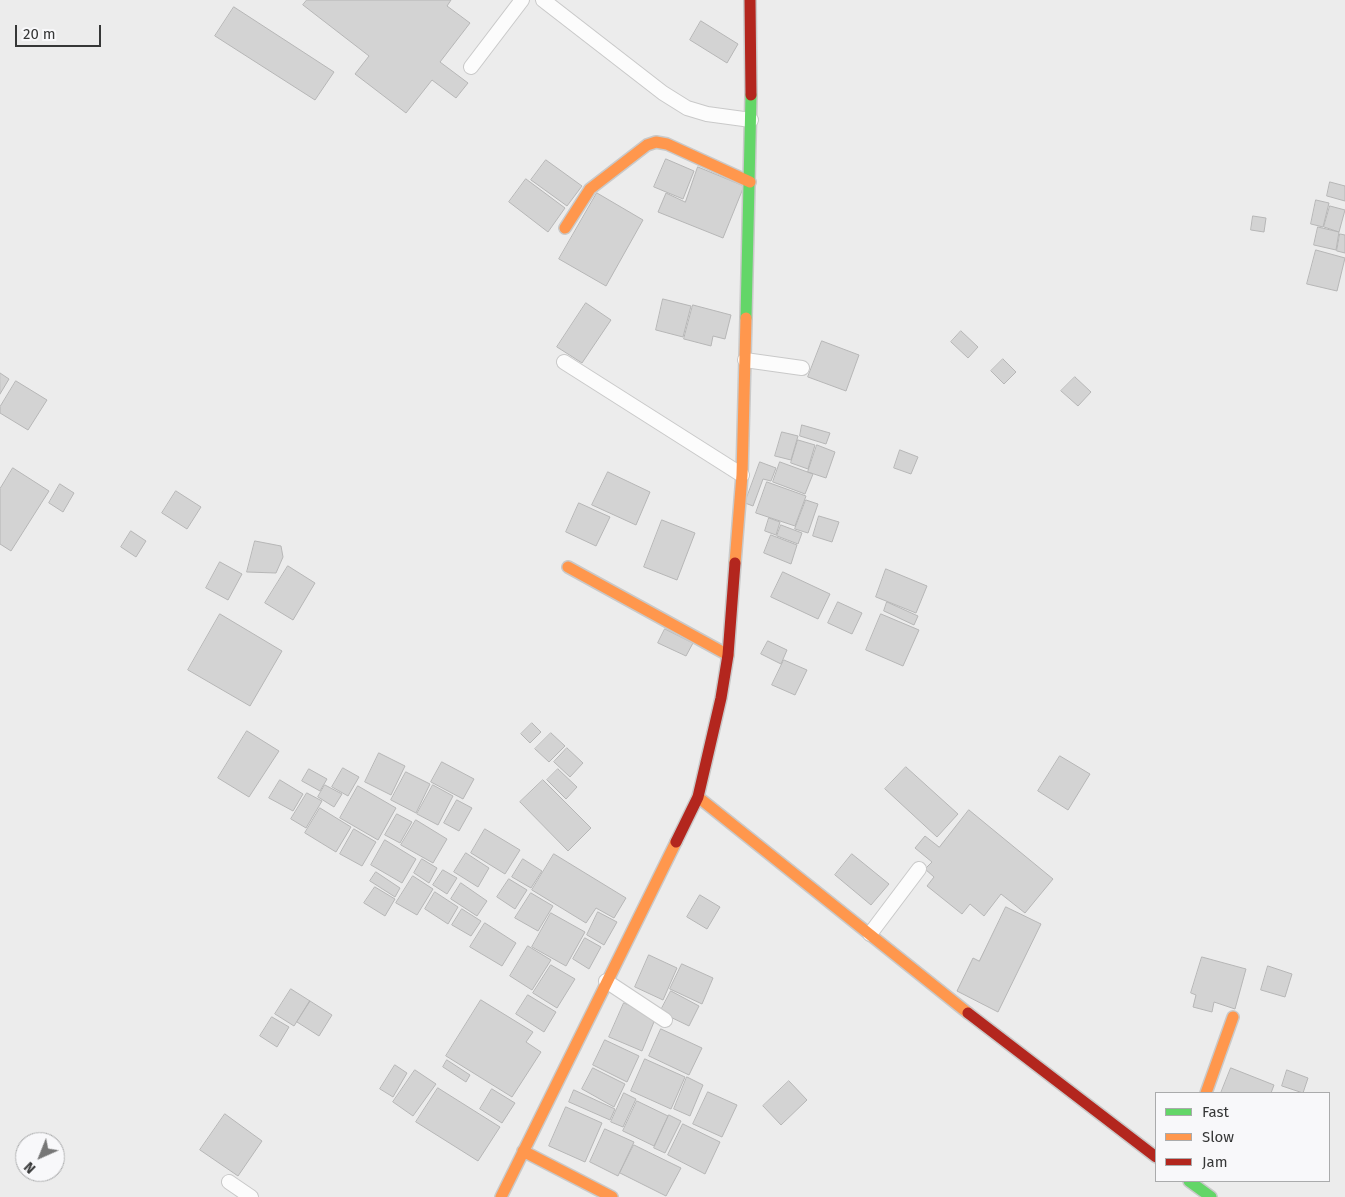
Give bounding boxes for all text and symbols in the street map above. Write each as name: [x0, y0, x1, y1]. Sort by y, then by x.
scale bar: [18, 15, 104, 47]
text: 20 m: [23, 25, 56, 43]
legend: [1155, 1092, 1330, 1182]
text: Fast: [1202, 1103, 1229, 1121]
text: Slow: [1202, 1128, 1234, 1146]
north arrow: [15, 1132, 65, 1182]
text: Jam: [1202, 1153, 1228, 1171]
text: N: [21, 1158, 39, 1177]

